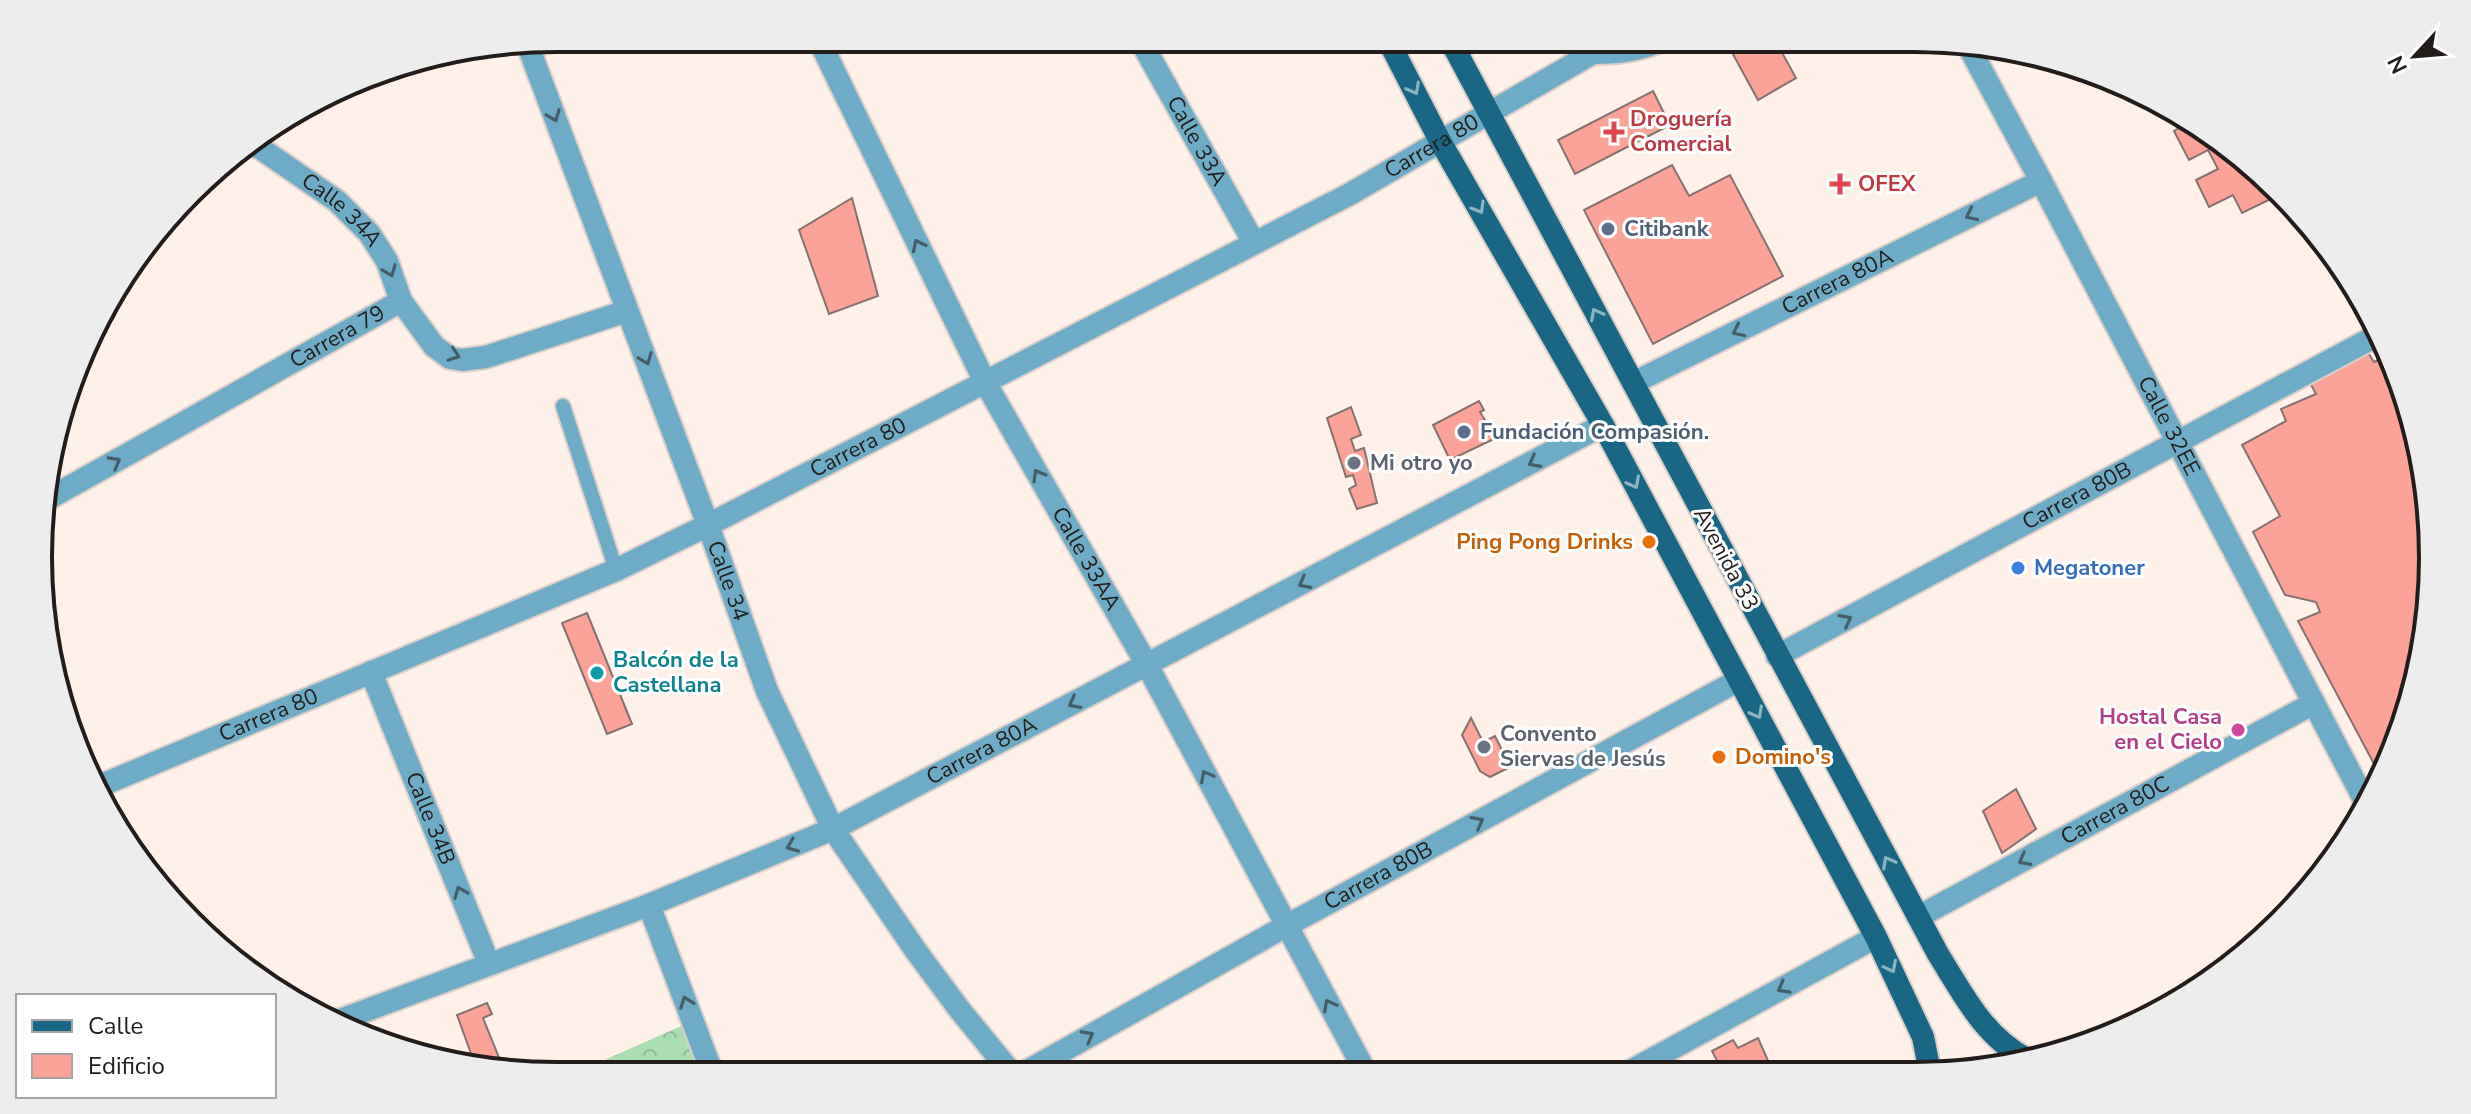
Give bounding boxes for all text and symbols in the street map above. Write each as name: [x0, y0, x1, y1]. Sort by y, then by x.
north arrow: [2375, 16, 2455, 96]
text: N: [2381, 50, 2415, 78]
one-way arrow: [1404, 80, 1420, 95]
street label: Calle 33A: [1159, 90, 1234, 191]
place label: Droguería Comercial: [1630, 104, 1732, 159]
street label: Carrera 80: [1379, 107, 1485, 186]
one-way arrow: [544, 108, 561, 122]
marker: Droguería Comercial: [1605, 123, 1623, 141]
street label: Calle 34A: [295, 166, 389, 252]
place label: OFEX: [1858, 169, 1916, 199]
marker: OFEX: [1829, 173, 1851, 195]
one-way arrow: [1469, 199, 1485, 214]
one-way arrow: [1965, 206, 1980, 221]
place label: Citibank: [1624, 214, 1710, 244]
marker: Citibank: [1599, 220, 1617, 238]
one-way arrow: [913, 238, 928, 253]
street label: Carrera 80A: [1776, 242, 1898, 322]
one-way arrow: [380, 264, 397, 278]
street label: Carrera 79: [284, 298, 390, 375]
one-way arrow: [1591, 308, 1606, 323]
one-way arrow: [1732, 321, 1747, 337]
one-way arrow: [446, 346, 460, 362]
one-way arrow: [636, 351, 653, 365]
street label: Calle 32EE: [2130, 371, 2207, 481]
street label: Carrera 80: [805, 410, 912, 485]
place label: Fundación Compasión.: [1480, 417, 1709, 447]
marker: Fundación Compasión.: [1455, 423, 1473, 441]
place label: Mi otro yo: [1370, 448, 1473, 478]
one-way arrow: [1528, 452, 1542, 467]
marker: Mi otro yo: [1345, 454, 1363, 472]
street label: Carrera 80B: [2017, 454, 2137, 537]
one-way arrow: [106, 456, 120, 472]
one-way arrow: [1032, 469, 1048, 484]
one-way arrow: [1625, 475, 1640, 490]
street label: Calle 33AA: [1045, 501, 1128, 616]
street label: Avenida 33: [1686, 502, 1766, 616]
place label: Ping Pong Drinks: [1456, 527, 1633, 557]
marker: Ping Pong Drinks: [1640, 533, 1658, 551]
street label: Calle 34: [700, 537, 756, 625]
place label: Megatoner: [2034, 553, 2145, 583]
marker: Megatoner: [2009, 559, 2027, 577]
one-way arrow: [1297, 573, 1312, 588]
one-way arrow: [1838, 614, 1853, 629]
place label: Balcón de la Castellana: [613, 645, 739, 700]
marker: Balcón de la Castellana: [588, 664, 606, 682]
street label: Carrera 80: [214, 681, 323, 749]
one-way arrow: [1067, 694, 1082, 709]
place label: Hostal Casa en el Cielo: [2099, 702, 2222, 757]
one-way arrow: [1747, 704, 1762, 719]
street label: Carrera 80A: [921, 710, 1042, 792]
place label: Convento Siervas de Jesús: [1500, 719, 1666, 774]
marker: Hostal Casa en el Cielo: [2229, 721, 2247, 739]
marker: Convento Siervas de Jesús: [1475, 738, 1493, 756]
place label: Domino's: [1735, 742, 1831, 772]
marker: Domino's: [1710, 748, 1728, 766]
street label: Calle 34B: [398, 768, 462, 869]
one-way arrow: [1201, 769, 1216, 784]
street label: Carrera 80C: [2055, 769, 2175, 852]
one-way arrow: [1469, 816, 1484, 831]
street label: Carrera 80B: [1319, 834, 1438, 918]
one-way arrow: [786, 836, 800, 853]
one-way arrow: [2018, 850, 2033, 866]
one-way arrow: [1882, 855, 1897, 870]
one-way arrow: [453, 886, 470, 900]
one-way arrow: [1882, 959, 1897, 974]
one-way arrow: [1777, 978, 1791, 993]
legend: [16, 994, 276, 1098]
one-way arrow: [679, 996, 695, 1010]
one-way arrow: [1323, 999, 1338, 1013]
text: Calle: [88, 1010, 143, 1042]
one-way arrow: [1079, 1030, 1094, 1046]
text: Edificio: [88, 1050, 165, 1082]

